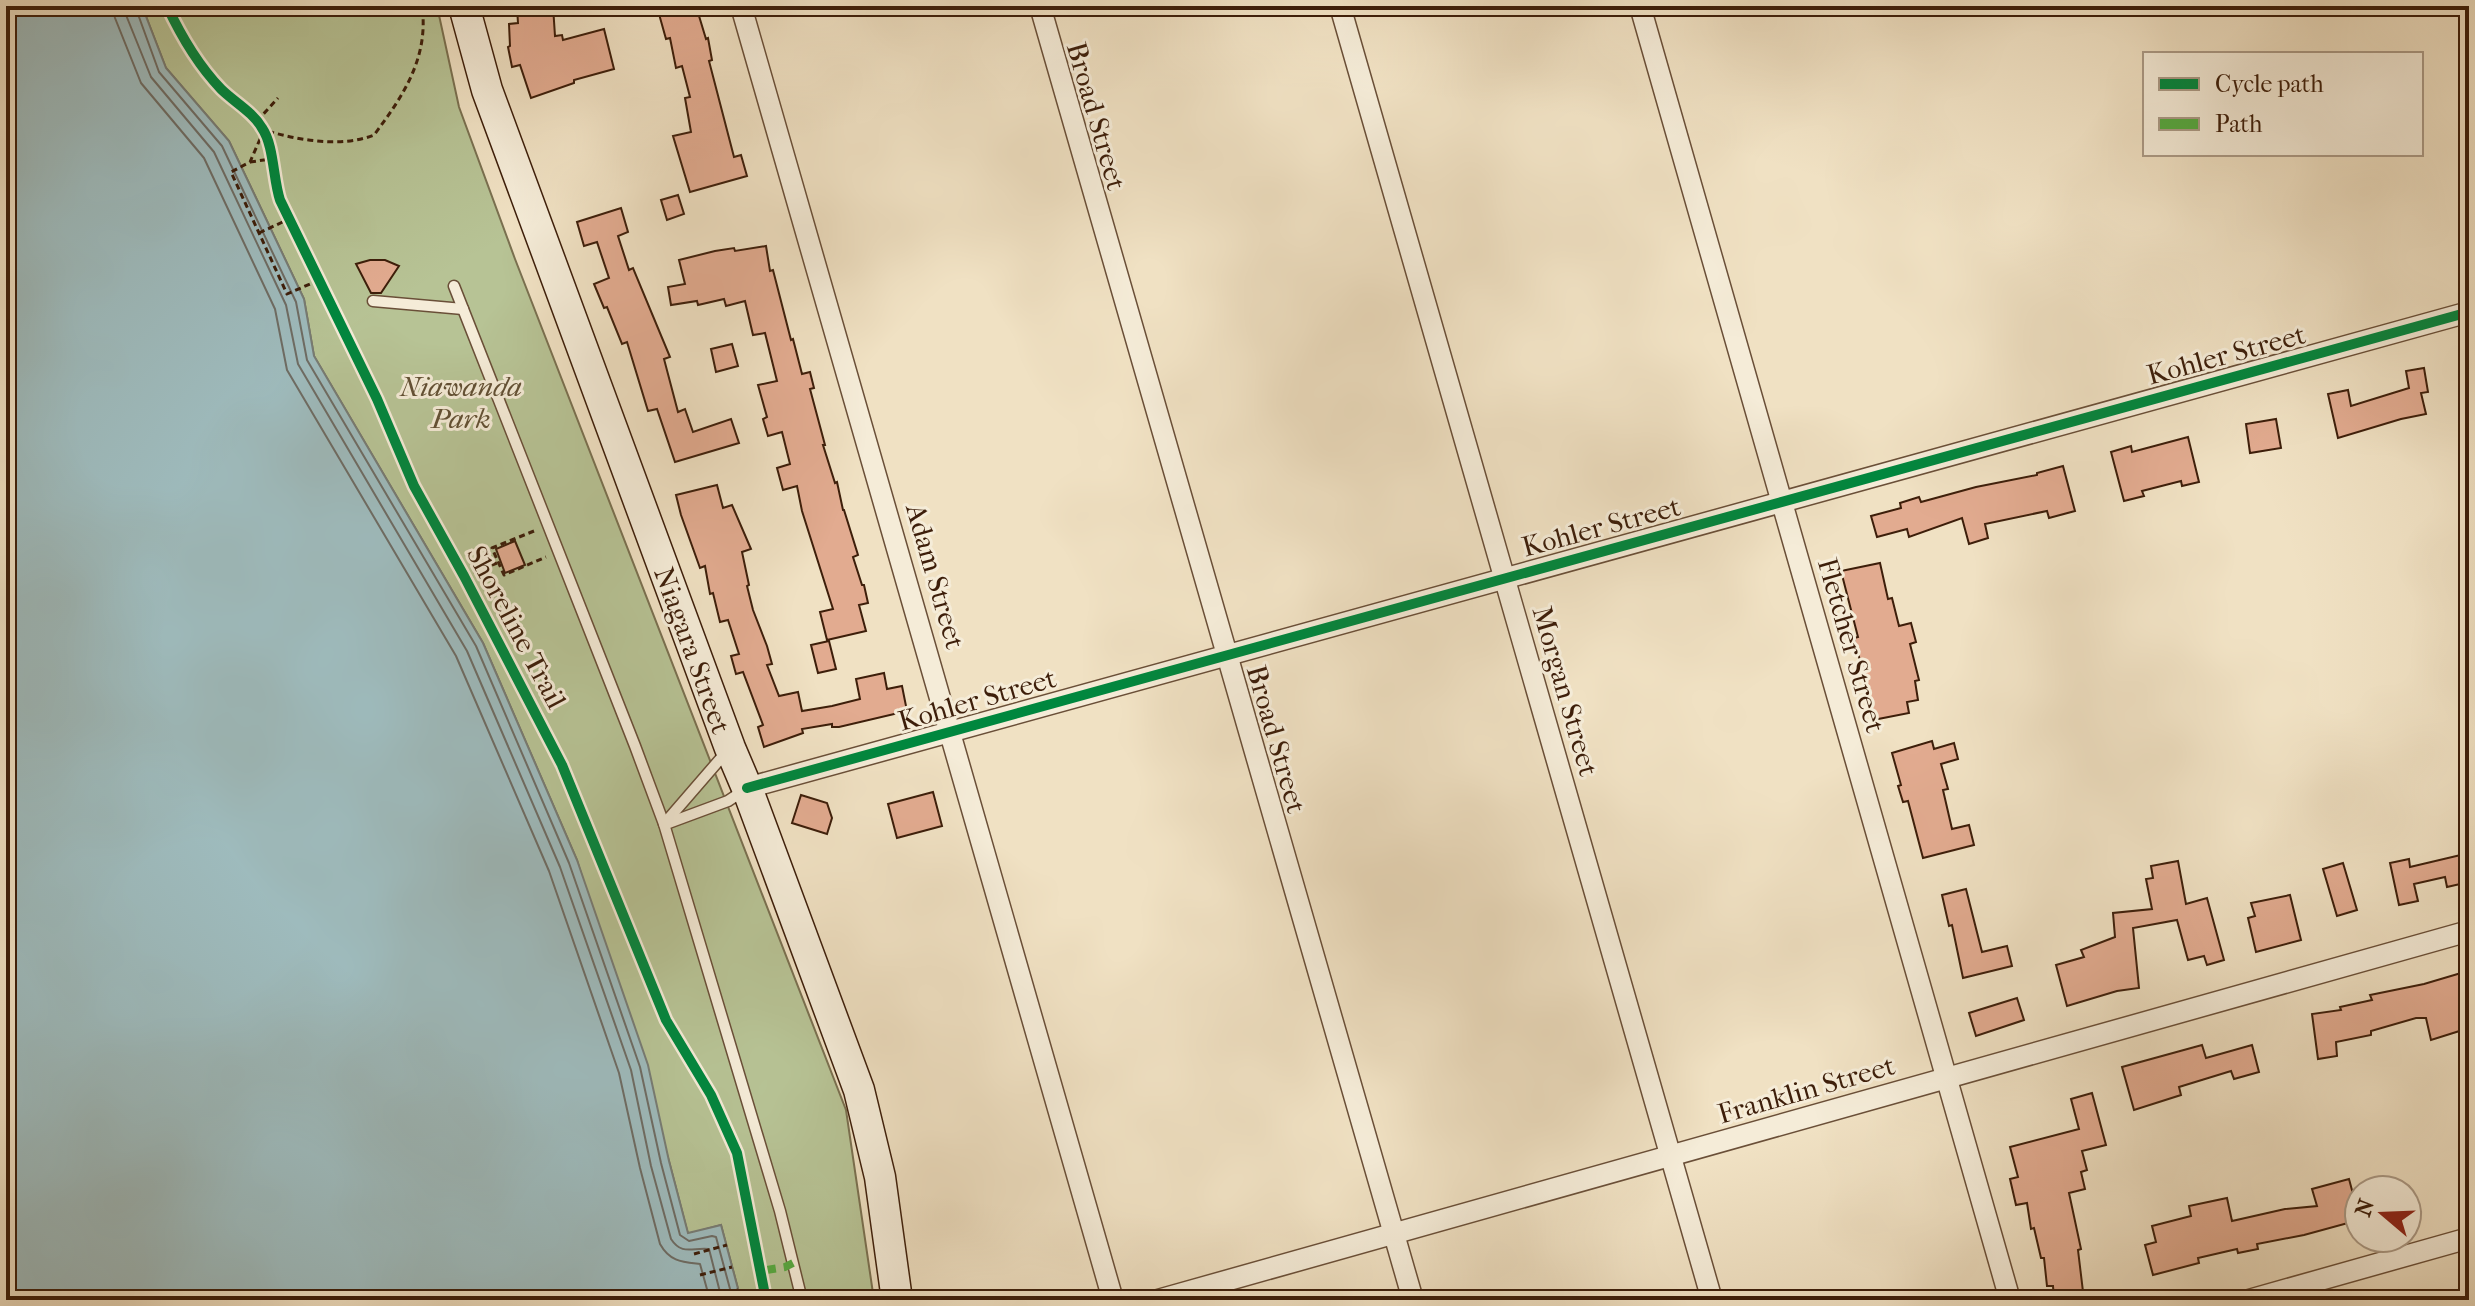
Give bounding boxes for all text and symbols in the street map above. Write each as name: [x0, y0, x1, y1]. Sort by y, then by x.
street label: Broad Street: [1060, 38, 1133, 194]
legend: [2143, 52, 2423, 156]
text: Cycle path: [2215, 70, 2324, 98]
text: Path: [2215, 110, 2263, 138]
street label: Kohler Street: [2143, 317, 2309, 391]
park label: Niawanda Park: [399, 370, 522, 435]
street label: Kohler Street: [1518, 489, 1684, 563]
street label: Adam Street: [899, 499, 972, 653]
street label: Shoreline Trail: [460, 540, 573, 714]
street label: Fletcher Street: [1811, 554, 1892, 736]
street label: Niagara Street: [647, 562, 738, 738]
street label: Morgan Street: [1526, 602, 1606, 780]
street label: Kohler Street: [894, 661, 1060, 738]
street label: Broad Street: [1240, 661, 1313, 817]
street label: Franklin Street: [1714, 1048, 1899, 1131]
north arrow: [2343, 1174, 2423, 1254]
text: N: [2350, 1195, 2380, 1220]

